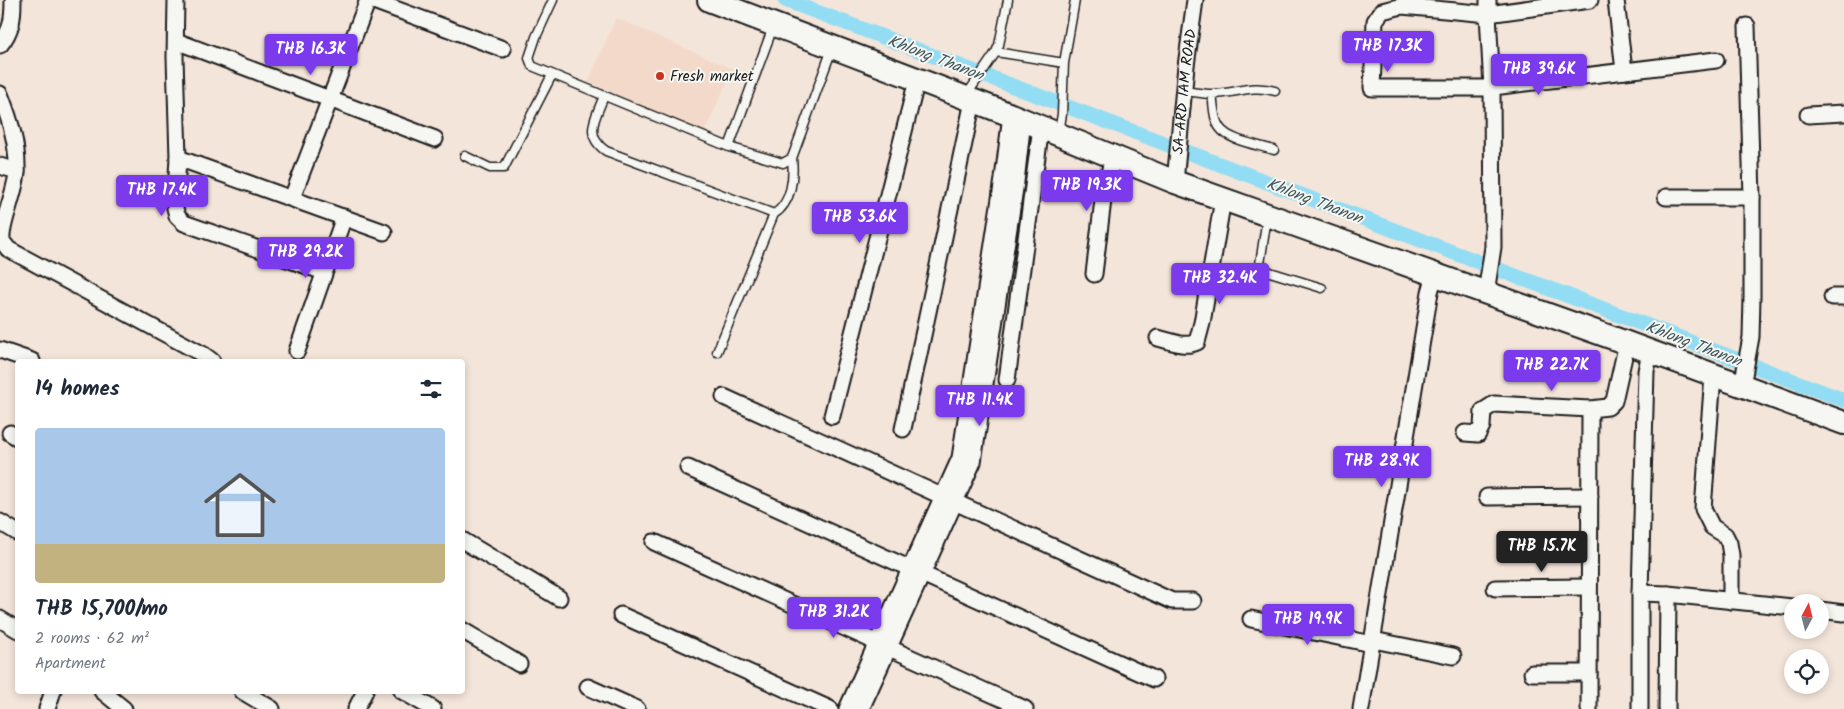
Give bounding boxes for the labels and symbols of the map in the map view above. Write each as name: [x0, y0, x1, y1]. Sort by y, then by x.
street label: SA-ARD IAM ROAD: [1167, 27, 1204, 155]
water label: Khlong Thanon: [884, 29, 988, 89]
pin: THB 17.3K: [1331, 30, 1445, 73]
pin: THB 16.3K: [254, 34, 368, 76]
pin: THB 39.6K: [1482, 54, 1596, 96]
place label: Fresh market: [670, 65, 754, 89]
marker: Fresh market: [654, 70, 666, 82]
pin: THB 19.3K: [1030, 170, 1144, 212]
water label: Khlong Thanon: [1263, 172, 1367, 232]
pin: THB 17.4K: [105, 174, 219, 217]
pin: THB 53.6K: [803, 202, 917, 244]
pin: THB 29.2K: [249, 236, 363, 279]
pin: THB 32.4K: [1163, 262, 1277, 305]
water label: Khlong Thanon: [1642, 315, 1746, 375]
pin: THB 22.7K: [1495, 350, 1609, 392]
pin: THB 11.4K: [923, 384, 1037, 427]
pin: THB 28.9K: [1325, 446, 1439, 488]
pin: THB 15.7K: [1485, 530, 1599, 573]
north arrow: [1784, 594, 1829, 639]
pin: THB 31.2K: [777, 596, 891, 639]
pin: THB 19.9K: [1251, 604, 1365, 646]

